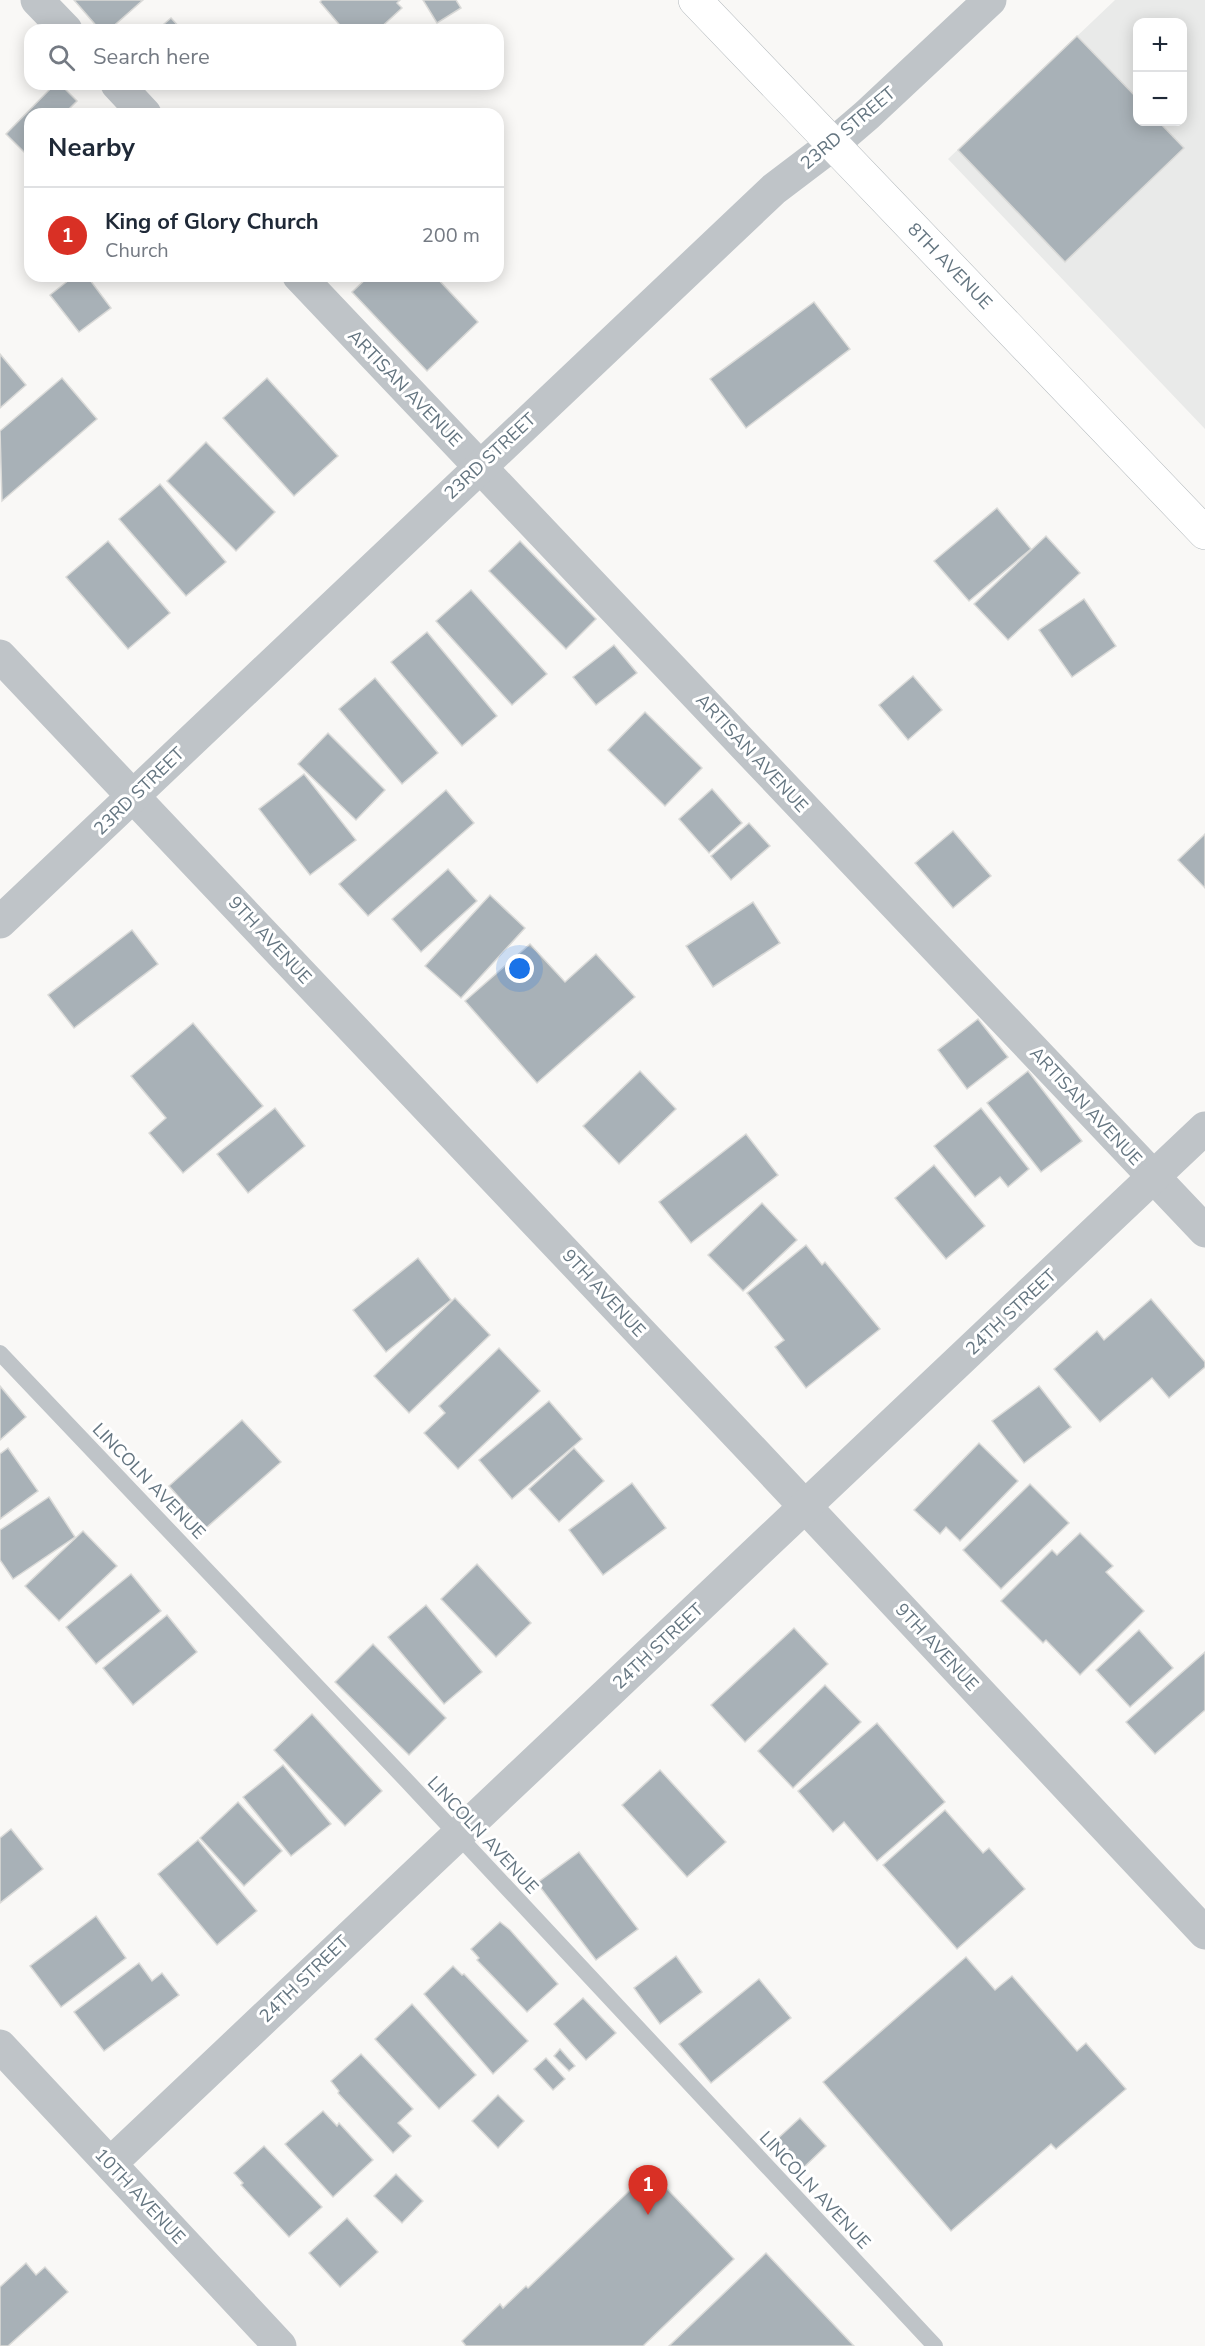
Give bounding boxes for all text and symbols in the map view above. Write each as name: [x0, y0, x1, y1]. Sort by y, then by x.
map controls: [1133, 18, 1187, 126]
button: +: [1133, 18, 1187, 72]
search box: [24, 24, 504, 90]
icon: search: [45, 41, 78, 74]
text: Search here: [93, 42, 210, 72]
button: −: [1133, 72, 1187, 126]
street label: 23RD STREET: [796, 81, 901, 175]
text: Nearby: [48, 130, 135, 165]
text: King of Glory Church: [105, 207, 319, 237]
street label: 8TH AVENUE: [902, 217, 998, 315]
text: 1: [62, 222, 74, 249]
text: 200 m: [422, 222, 480, 249]
text: Church: [105, 237, 169, 264]
street label: ARTISAN AVENUE: [343, 324, 467, 452]
street label: 23RD STREET: [439, 407, 541, 505]
street label: ARTISAN AVENUE: [691, 688, 813, 818]
street label: 23RD STREET: [89, 742, 189, 840]
street label: 9TH AVENUE: [223, 891, 317, 989]
your location: [505, 954, 534, 983]
street label: ARTISAN AVENUE: [1025, 1041, 1147, 1171]
street label: 9TH AVENUE: [557, 1244, 651, 1342]
street label: 24TH STREET: [960, 1264, 1062, 1360]
street label: LINCOLN AVENUE: [87, 1418, 211, 1544]
street label: 24TH STREET: [607, 1598, 709, 1694]
street label: 9TH AVENUE: [890, 1598, 984, 1696]
street label: LINCOLN AVENUE: [422, 1771, 544, 1899]
street label: 24TH STREET: [254, 1930, 354, 2028]
street label: LINCOLN AVENUE: [754, 2126, 876, 2254]
street label: 10TH AVENUE: [89, 2143, 191, 2249]
pin: 1: [628, 2166, 668, 2215]

